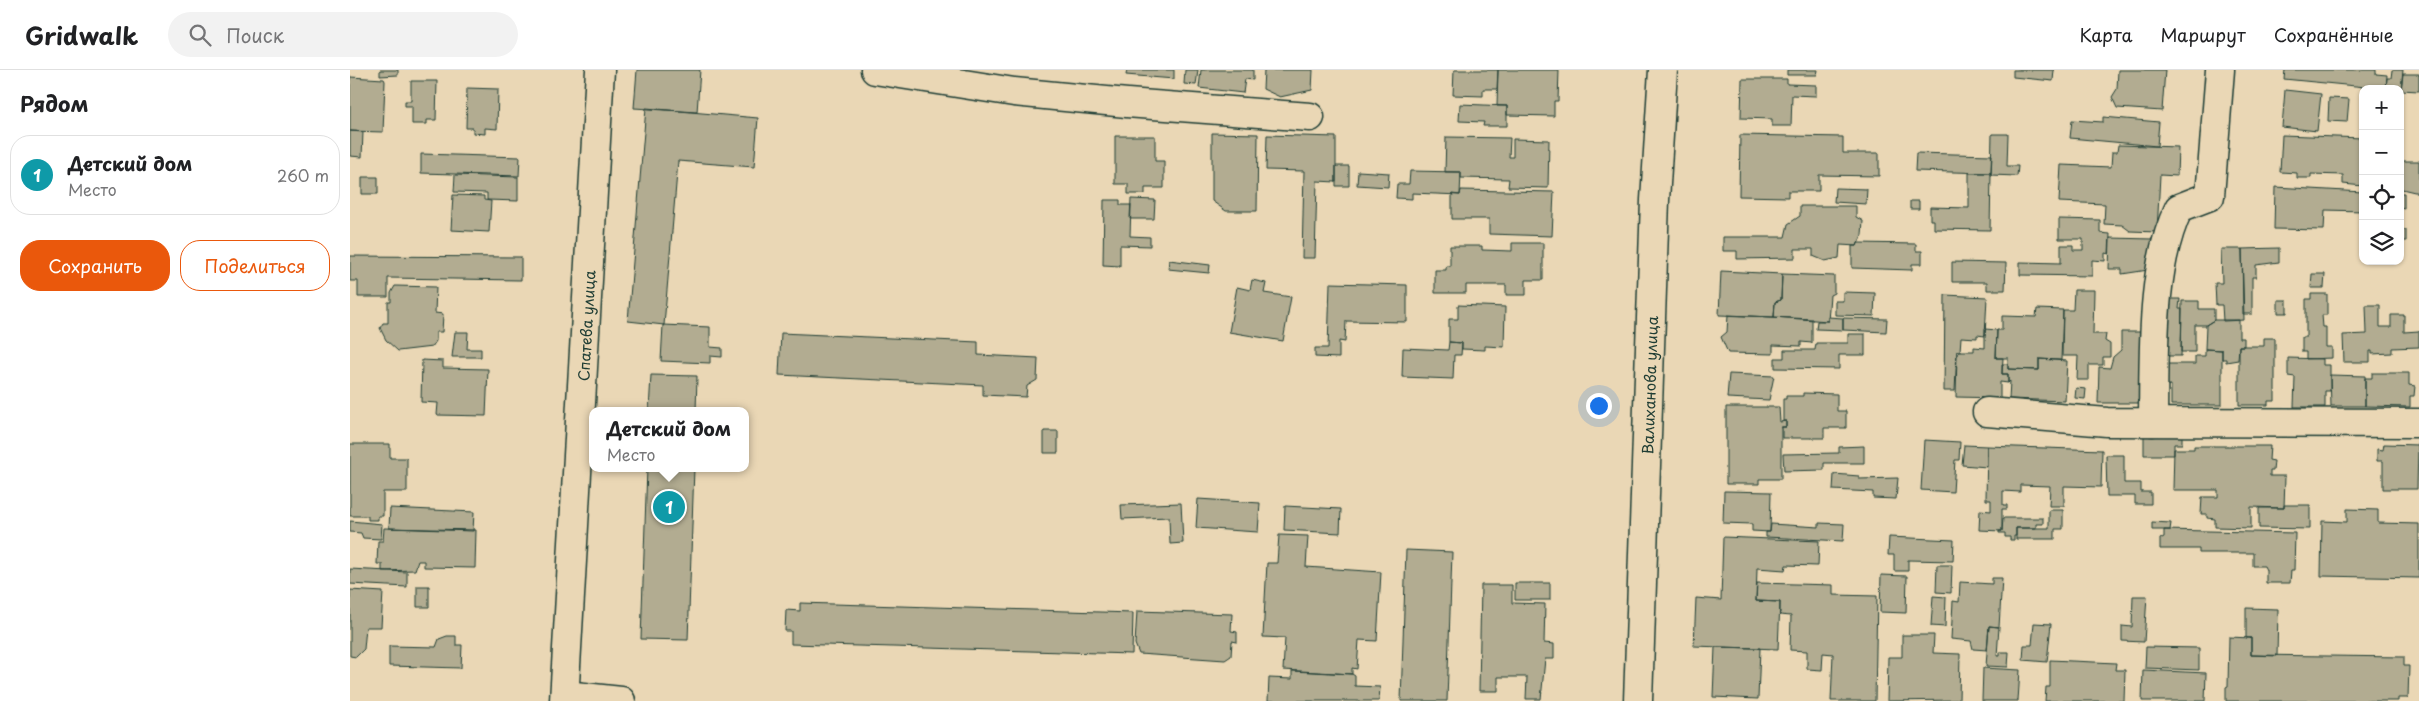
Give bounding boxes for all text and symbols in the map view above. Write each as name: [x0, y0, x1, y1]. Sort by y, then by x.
search box: [168, 12, 518, 57]
text: Gridwalk: [25, 17, 138, 53]
icon: search: [186, 21, 214, 49]
text: Поиск: [226, 21, 284, 49]
text: Карта: [2080, 21, 2132, 48]
text: Маршрут: [2160, 21, 2246, 48]
text: Сохранённые: [2274, 21, 2394, 48]
map controls: [2359, 85, 2404, 265]
button: +: [2359, 85, 2404, 130]
text: Рядом: [20, 87, 88, 119]
button: −: [2359, 130, 2404, 175]
text: Детский дом: [68, 149, 192, 177]
text: 1: [33, 163, 41, 187]
text: 260 m: [277, 163, 329, 187]
button: locate: [2359, 175, 2404, 220]
text: Место: [68, 177, 117, 201]
button: layers: [2359, 220, 2404, 265]
button: Сохранить: [20, 240, 170, 291]
button: Поделиться: [180, 240, 330, 291]
street label: Спатева улица: [571, 269, 600, 382]
street label: Валиханова улица: [1635, 315, 1663, 455]
your location: [1586, 393, 1612, 419]
popup: [589, 407, 749, 472]
text: Детский дом: [607, 414, 731, 442]
text: Место: [607, 442, 656, 466]
pin: 1: [653, 488, 685, 526]

